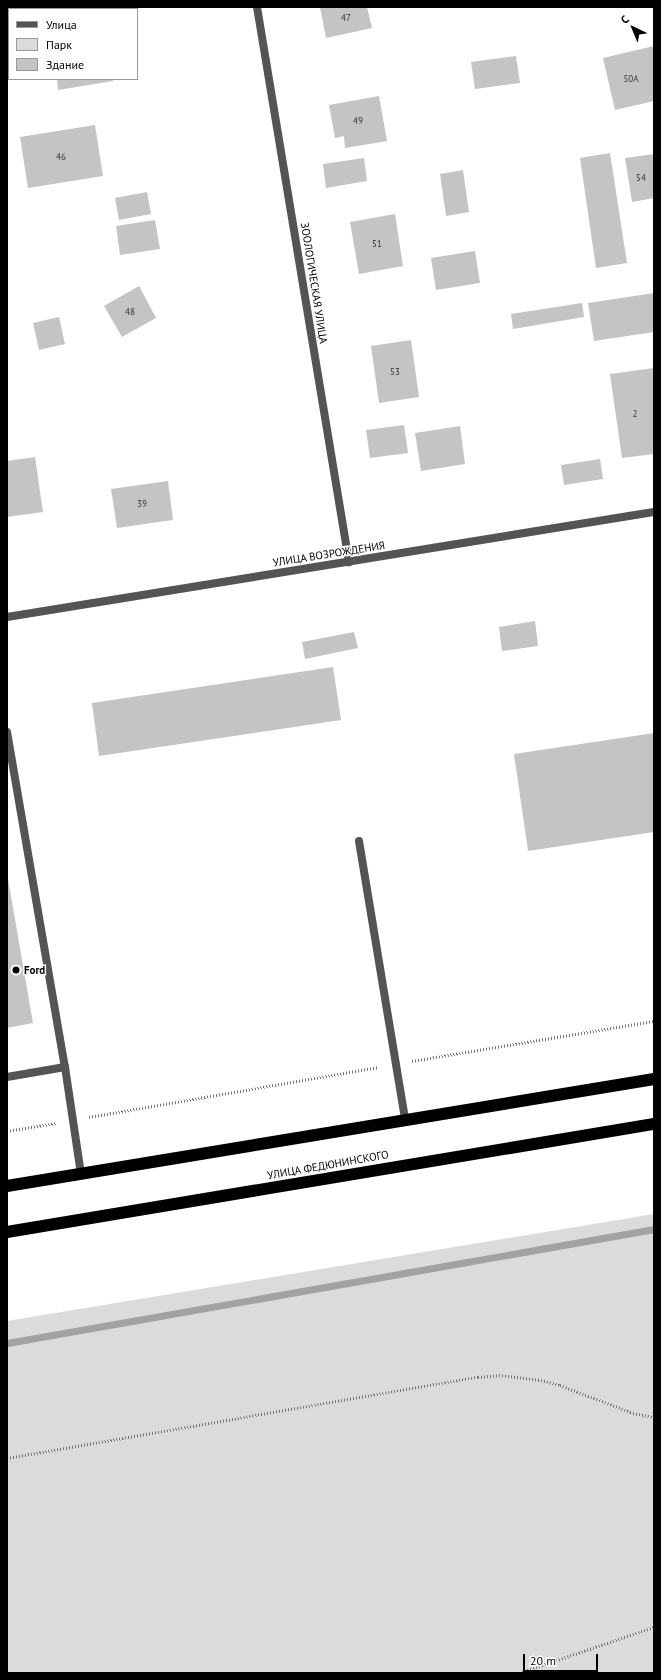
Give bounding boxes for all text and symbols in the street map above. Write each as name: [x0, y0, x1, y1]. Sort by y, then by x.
legend: [8, 8, 138, 80]
north arrow: [613, 8, 653, 48]
text: С: [618, 12, 632, 27]
house number: 47: [341, 13, 351, 23]
text: Улица: [46, 17, 77, 32]
text: Парк: [46, 37, 72, 52]
text: Здание: [46, 57, 84, 72]
house number: 50А: [623, 74, 639, 84]
house number: 49: [353, 116, 363, 126]
house number: 46: [56, 152, 66, 162]
house number: 54: [636, 173, 646, 183]
street label: ЗООЛОГИЧЕСКАЯ УЛИЦА: [298, 221, 330, 345]
house number: 51: [372, 239, 382, 249]
house number: 48: [125, 307, 135, 317]
house number: 53: [390, 367, 400, 377]
house number: 2: [633, 409, 637, 419]
house number: 39: [137, 499, 147, 509]
street label: УЛИЦА ВОЗРОЖДЕНИЯ: [272, 539, 386, 569]
place label: Ford: [24, 963, 45, 977]
marker: Ford: [11, 965, 21, 975]
street label: УЛИЦА ФЕДЮНИНСКОГО: [266, 1148, 390, 1182]
scale bar: [525, 1646, 600, 1672]
text: 20 m: [530, 1653, 556, 1668]

